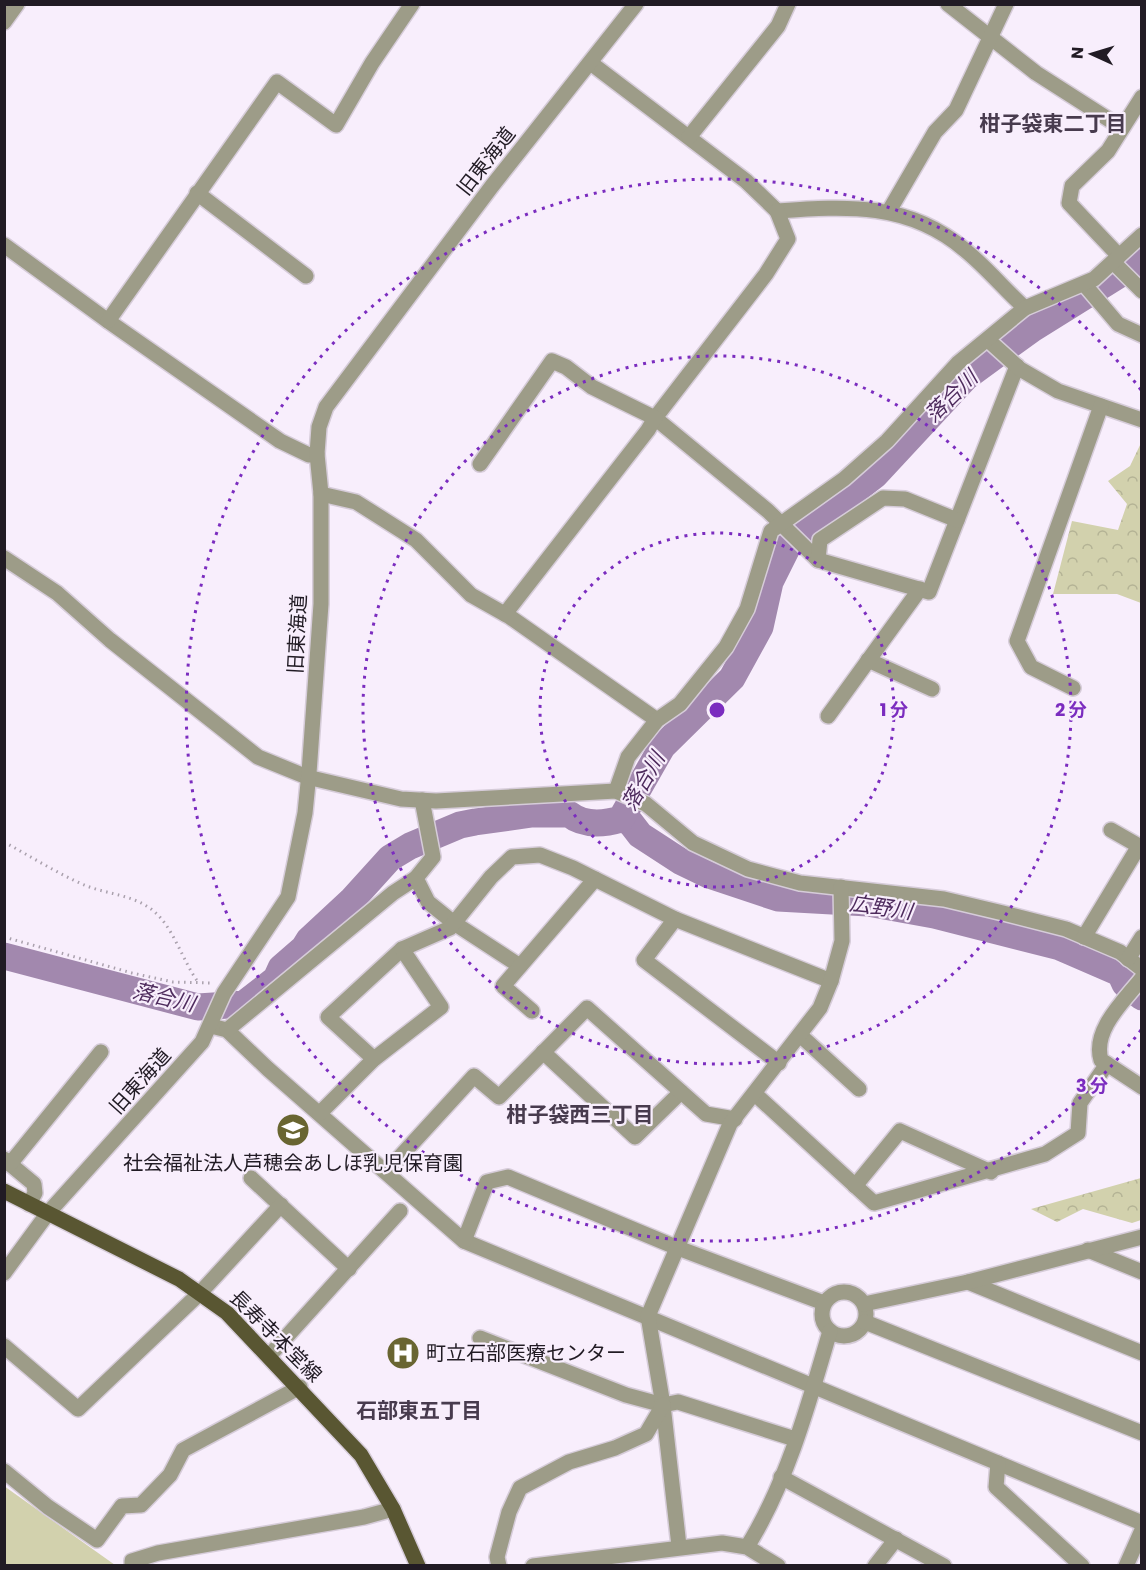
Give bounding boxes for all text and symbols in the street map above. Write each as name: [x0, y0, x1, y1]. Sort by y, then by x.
north arrow: [1062, 24, 1122, 84]
text: N: [1066, 46, 1089, 60]
district label: 柑子袋東二丁目: [980, 109, 1127, 138]
street label: 旧東海道: [450, 121, 522, 201]
water label: 落合川: [918, 362, 985, 428]
street label: 旧東海道: [281, 593, 313, 675]
text: 1 分: [880, 697, 908, 722]
text: 2 分: [1055, 697, 1087, 722]
centre of rings: [707, 700, 727, 720]
water label: 落合川: [615, 745, 672, 816]
water label: 広野川: [848, 888, 916, 926]
water label: 落合川: [130, 976, 200, 1019]
street label: 旧東海道: [103, 1042, 177, 1120]
text: 3 分: [1076, 1073, 1108, 1098]
district label: 柑子袋西三丁目: [507, 1100, 654, 1129]
school or university icon: 社会福祉法人芦穂会あしほ乳児保育園: [275, 1112, 311, 1148]
place label: 社会福祉法人芦穂会あしほ乳児保育園: [123, 1149, 463, 1177]
street label: 長寿寺本堂線: [224, 1284, 328, 1388]
hospital icon: 町立石部医療センター: [385, 1335, 421, 1371]
place label: 町立石部医療センター: [426, 1339, 626, 1367]
district label: 石部東五丁目: [356, 1396, 482, 1425]

